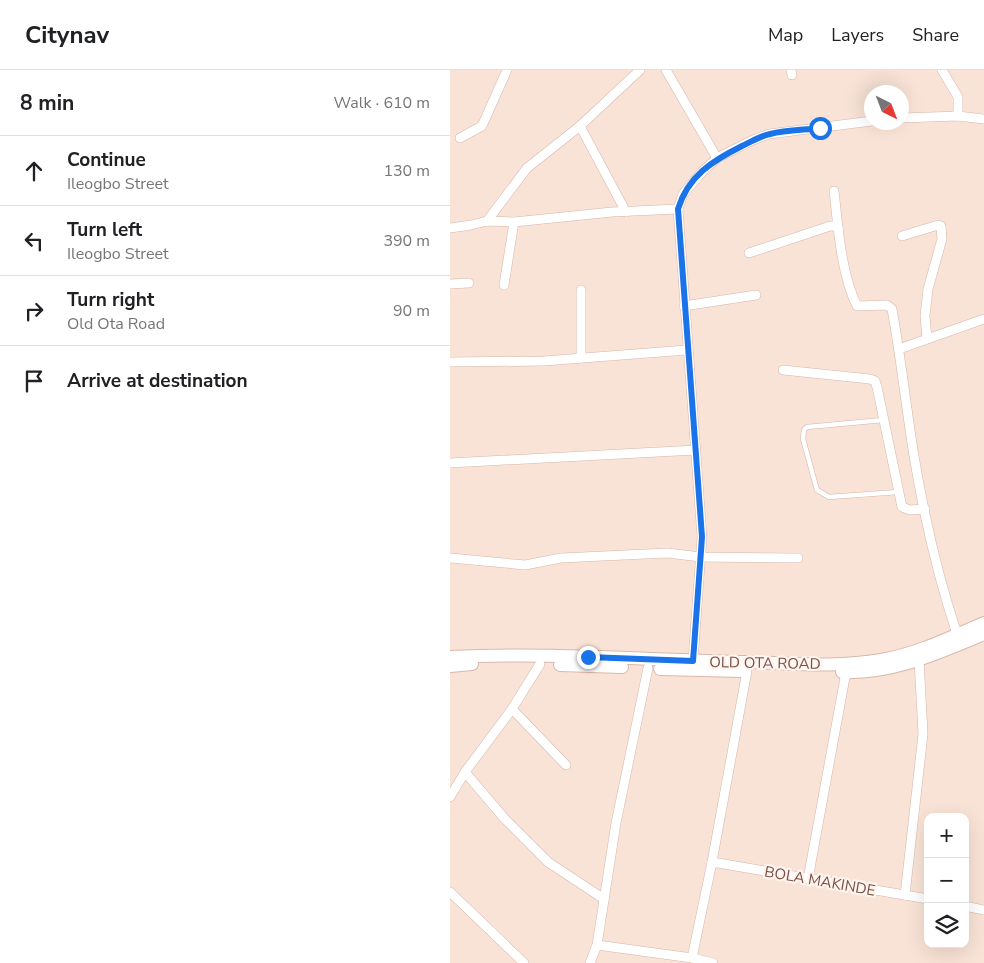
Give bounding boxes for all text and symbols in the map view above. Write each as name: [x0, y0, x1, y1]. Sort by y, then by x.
text: Citynav: [25, 19, 109, 51]
text: Map: [768, 23, 803, 47]
text: Layers: [831, 23, 884, 47]
text: Share: [912, 23, 959, 47]
north arrow: [864, 85, 909, 130]
text: 8 min: [20, 89, 74, 117]
text: Walk · 610 m: [334, 92, 430, 114]
route start: [809, 117, 832, 140]
text: Continue: [67, 147, 146, 173]
icon: ahead: [20, 157, 48, 185]
text: 130 m: [383, 160, 430, 182]
text: Ileogbo Street: [67, 173, 169, 195]
text: Turn left: [67, 217, 142, 243]
icon: left: [20, 227, 48, 255]
text: 390 m: [383, 230, 430, 252]
text: Ileogbo Street: [67, 243, 169, 265]
text: Turn right: [67, 287, 154, 313]
icon: right: [20, 297, 48, 325]
text: 90 m: [393, 300, 430, 322]
text: Old Ota Road: [67, 313, 165, 335]
icon: arrive: [20, 367, 48, 395]
text: Arrive at destination: [67, 368, 248, 394]
route end: [577, 646, 600, 669]
street label: OLD OTA ROAD: [709, 652, 821, 674]
map controls: [924, 813, 969, 948]
button: +: [924, 813, 969, 858]
button: −: [924, 858, 969, 903]
street label: BOLA MAKINDE: [763, 861, 877, 901]
button: layers: [924, 903, 969, 948]

